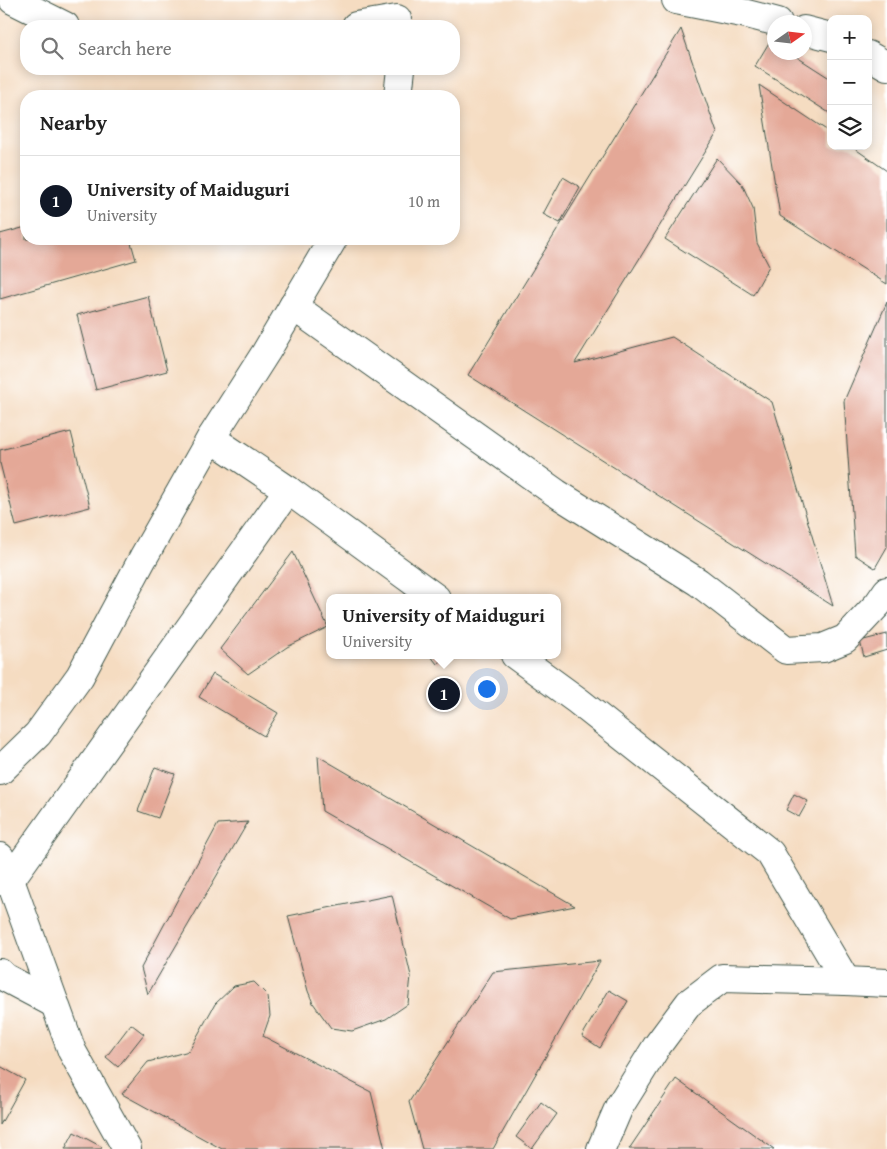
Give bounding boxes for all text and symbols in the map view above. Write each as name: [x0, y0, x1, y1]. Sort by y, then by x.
north arrow: [767, 15, 812, 60]
map controls: [827, 15, 872, 150]
button: +: [827, 15, 872, 60]
search box: [20, 20, 460, 75]
icon: search: [38, 34, 66, 62]
text: Search here: [78, 34, 172, 62]
button: −: [827, 60, 872, 105]
button: layers: [827, 105, 872, 150]
text: Nearby: [40, 107, 107, 138]
text: University of Maiduguri: [87, 175, 290, 203]
text: 1: [52, 189, 60, 213]
text: 10 m: [408, 189, 440, 213]
text: University: [87, 203, 157, 227]
popup: [326, 594, 561, 659]
text: University of Maiduguri: [342, 601, 545, 629]
text: University: [342, 629, 412, 653]
pin: 1: [428, 675, 460, 713]
your location: [474, 676, 500, 702]

